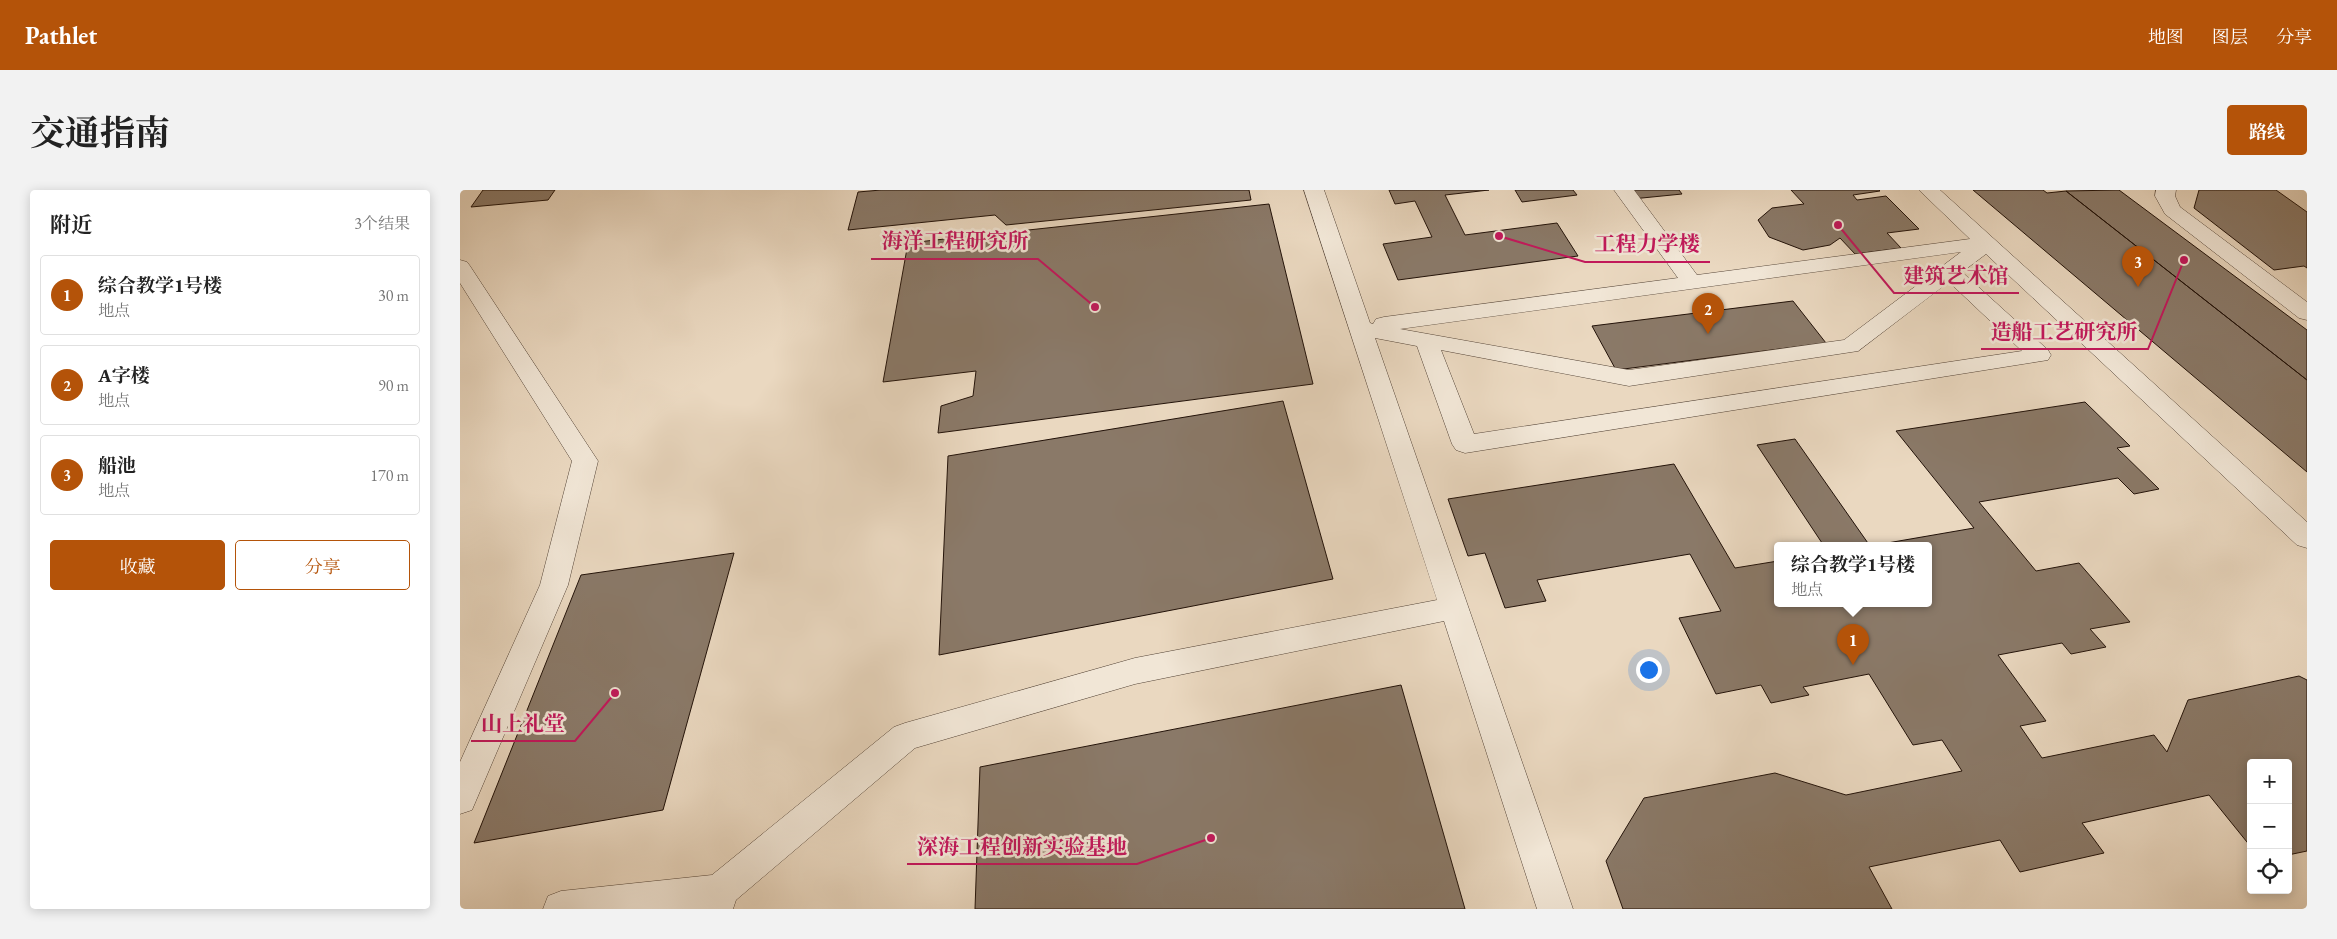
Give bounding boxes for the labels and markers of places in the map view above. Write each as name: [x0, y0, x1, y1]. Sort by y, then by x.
callout: 海洋工程研究所: [871, 223, 1038, 259]
callout: 工程力学楼: [1585, 226, 1710, 262]
pin: 3: [2122, 246, 2154, 287]
callout: 建筑艺术馆: [1894, 257, 2019, 293]
pin: 2: [1692, 293, 1724, 334]
callout: 造船工艺研究所: [1981, 313, 2148, 349]
pin: 1: [1837, 624, 1869, 665]
callout: 山上礼堂: [471, 705, 575, 741]
callout: 深海工程创新实验基地: [907, 828, 1137, 864]

